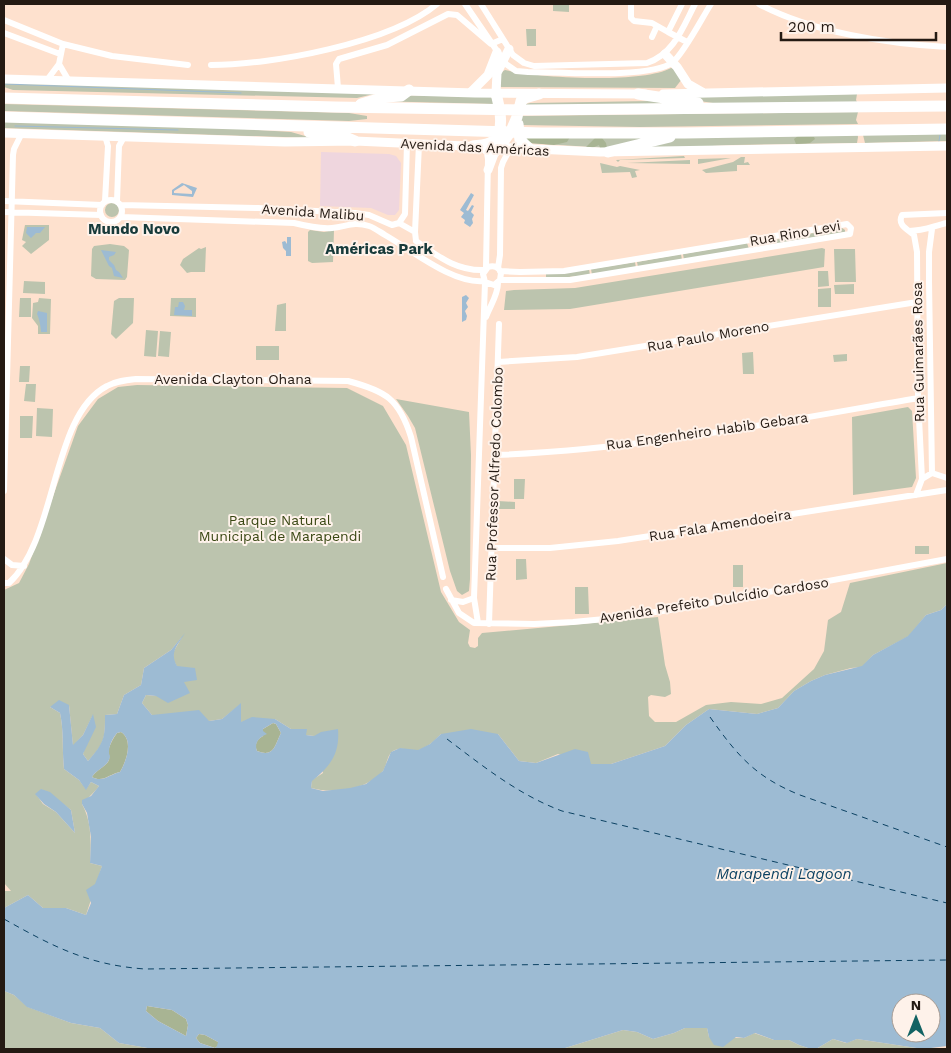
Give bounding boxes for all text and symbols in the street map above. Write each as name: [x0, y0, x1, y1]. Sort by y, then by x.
scale bar: [781, 10, 936, 42]
text: 200 m: [788, 18, 835, 36]
street label: Avenida das Américas: [400, 135, 550, 159]
street label: Avenida Malibu: [261, 200, 365, 224]
street label: Rua Rino Levi: [748, 217, 842, 249]
district label: Mundo Novo: [88, 220, 180, 238]
district label: Américas Park: [325, 240, 434, 258]
street label: Rua Guimarães Rosa: [909, 282, 927, 422]
street label: Rua Paulo Moreno: [646, 317, 770, 355]
street label: Rua Professor Alfredo Colombo: [482, 367, 506, 581]
street label: Avenida Clayton Ohana: [154, 371, 312, 387]
street label: Rua Engenheiro Habib Gebara: [605, 409, 809, 453]
street label: Rua Fala Amendoeira: [648, 506, 792, 544]
park label: Parque Natural Municipal de Marapendi: [199, 512, 361, 544]
street label: Avenida Prefeito Dulcídio Cardoso: [598, 574, 830, 626]
water label: Marapendi Lagoon: [716, 865, 852, 883]
north arrow: [891, 993, 941, 1043]
text: N: [911, 997, 921, 1013]

